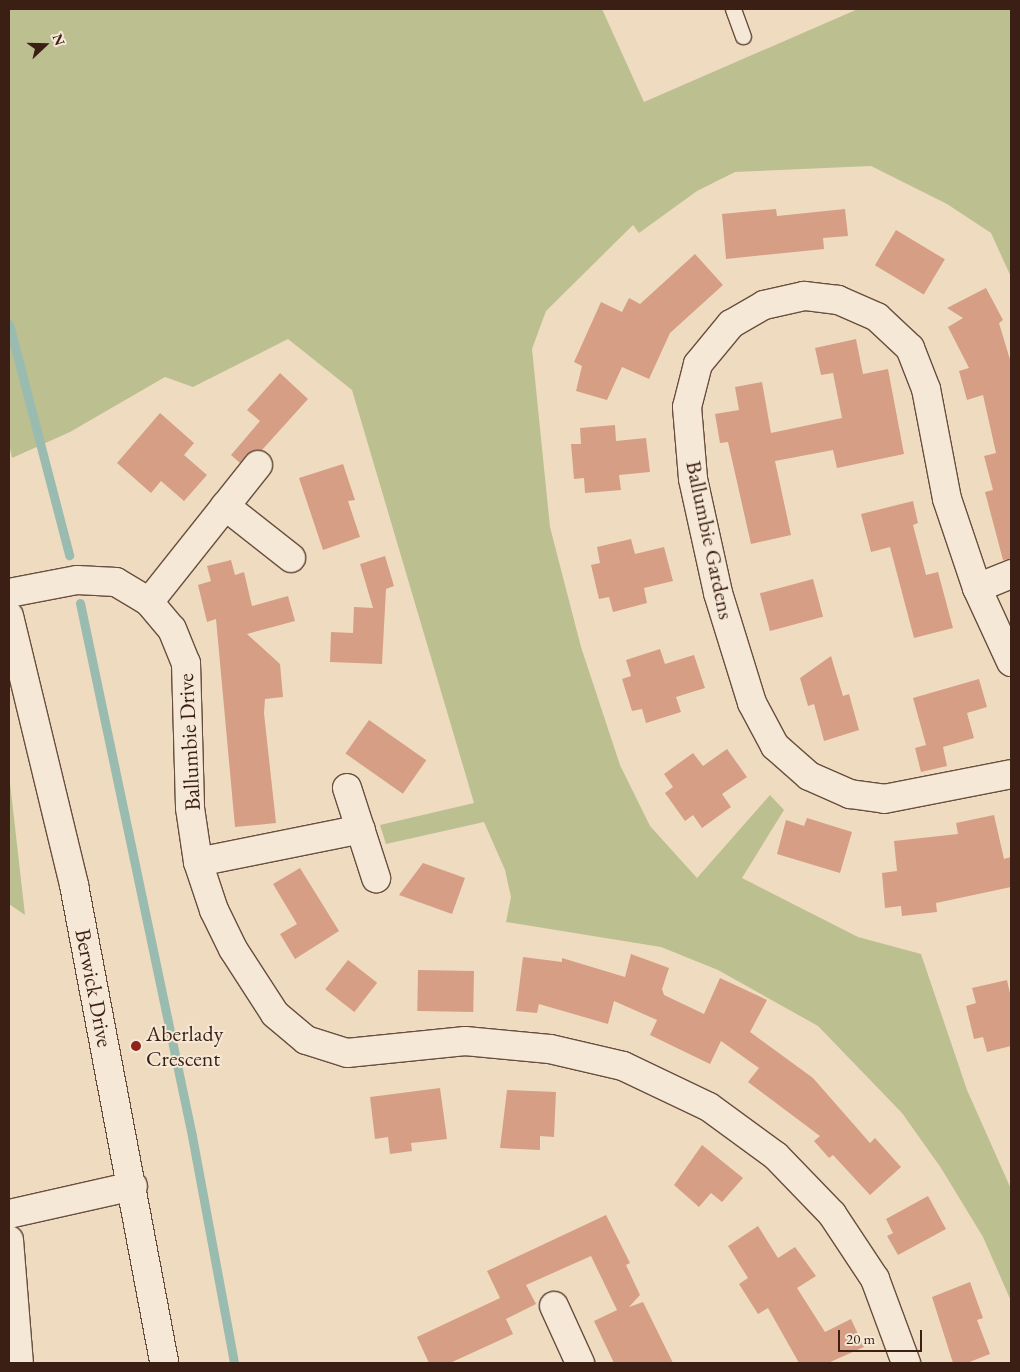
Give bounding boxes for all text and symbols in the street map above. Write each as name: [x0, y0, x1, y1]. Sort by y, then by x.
north arrow: [20, 20, 70, 70]
text: N: [49, 31, 69, 48]
street label: Ballumbie Gardens: [680, 458, 740, 622]
street label: Ballumbie Drive: [172, 673, 206, 811]
street label: Berwick Drive: [70, 927, 118, 1049]
place label: Aberlady Crescent: [146, 1020, 223, 1072]
marker: Aberlady Crescent: [130, 1040, 142, 1052]
scale bar: [840, 1320, 924, 1352]
text: 20 m: [846, 1329, 875, 1348]

